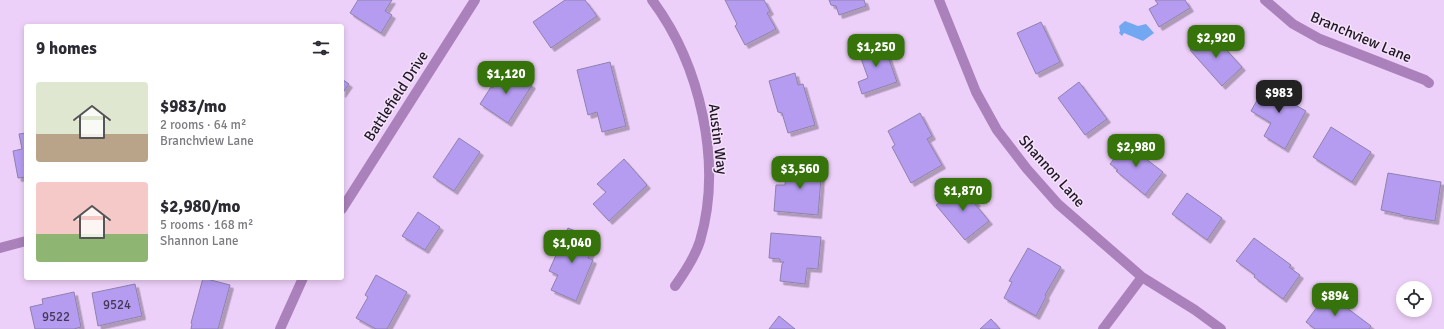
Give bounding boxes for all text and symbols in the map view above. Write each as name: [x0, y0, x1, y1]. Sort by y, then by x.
street label: Branchview Lane: [1308, 8, 1414, 66]
pin: $2,920: [1183, 25, 1249, 59]
text: $2,920: [1197, 30, 1235, 46]
pin: $1,250: [843, 34, 909, 68]
icon: filters: [310, 37, 332, 59]
text: 9 homes: [36, 38, 97, 59]
text: $1,250: [857, 39, 895, 55]
street label: Battlefield Drive: [360, 47, 432, 145]
pin: $1,120: [473, 61, 539, 95]
text: $1,120: [487, 66, 525, 82]
pin: $983: [1255, 80, 1303, 114]
text: $983: [1265, 85, 1293, 101]
text: $983/mo: [160, 96, 226, 117]
icon: home: [68, 98, 116, 146]
street label: Austin Way: [705, 103, 731, 175]
text: 2 rooms · 64 m²: [160, 117, 246, 133]
street label: Shannon Lane: [1015, 131, 1089, 211]
text: Branchview Lane: [160, 133, 254, 149]
pin: $2,980: [1103, 134, 1169, 168]
text: $2,980: [1117, 139, 1155, 155]
pin: $3,560: [767, 156, 833, 190]
text: $3,560: [781, 161, 819, 177]
pin: $1,870: [930, 178, 996, 212]
text: $1,870: [944, 183, 982, 199]
text: $2,980/mo: [160, 196, 240, 217]
icon: home: [68, 198, 116, 246]
text: 5 rooms · 168 m²: [160, 217, 253, 233]
pin: $1,040: [539, 230, 605, 264]
text: Shannon Lane: [160, 233, 239, 249]
text: $1,040: [553, 235, 591, 251]
map controls: [1396, 281, 1432, 317]
button: locate: [1396, 281, 1432, 317]
pin: $894: [1311, 283, 1359, 317]
text: $894: [1321, 288, 1349, 304]
house number: 9524: [103, 297, 131, 313]
house number: 9522: [42, 309, 70, 325]

